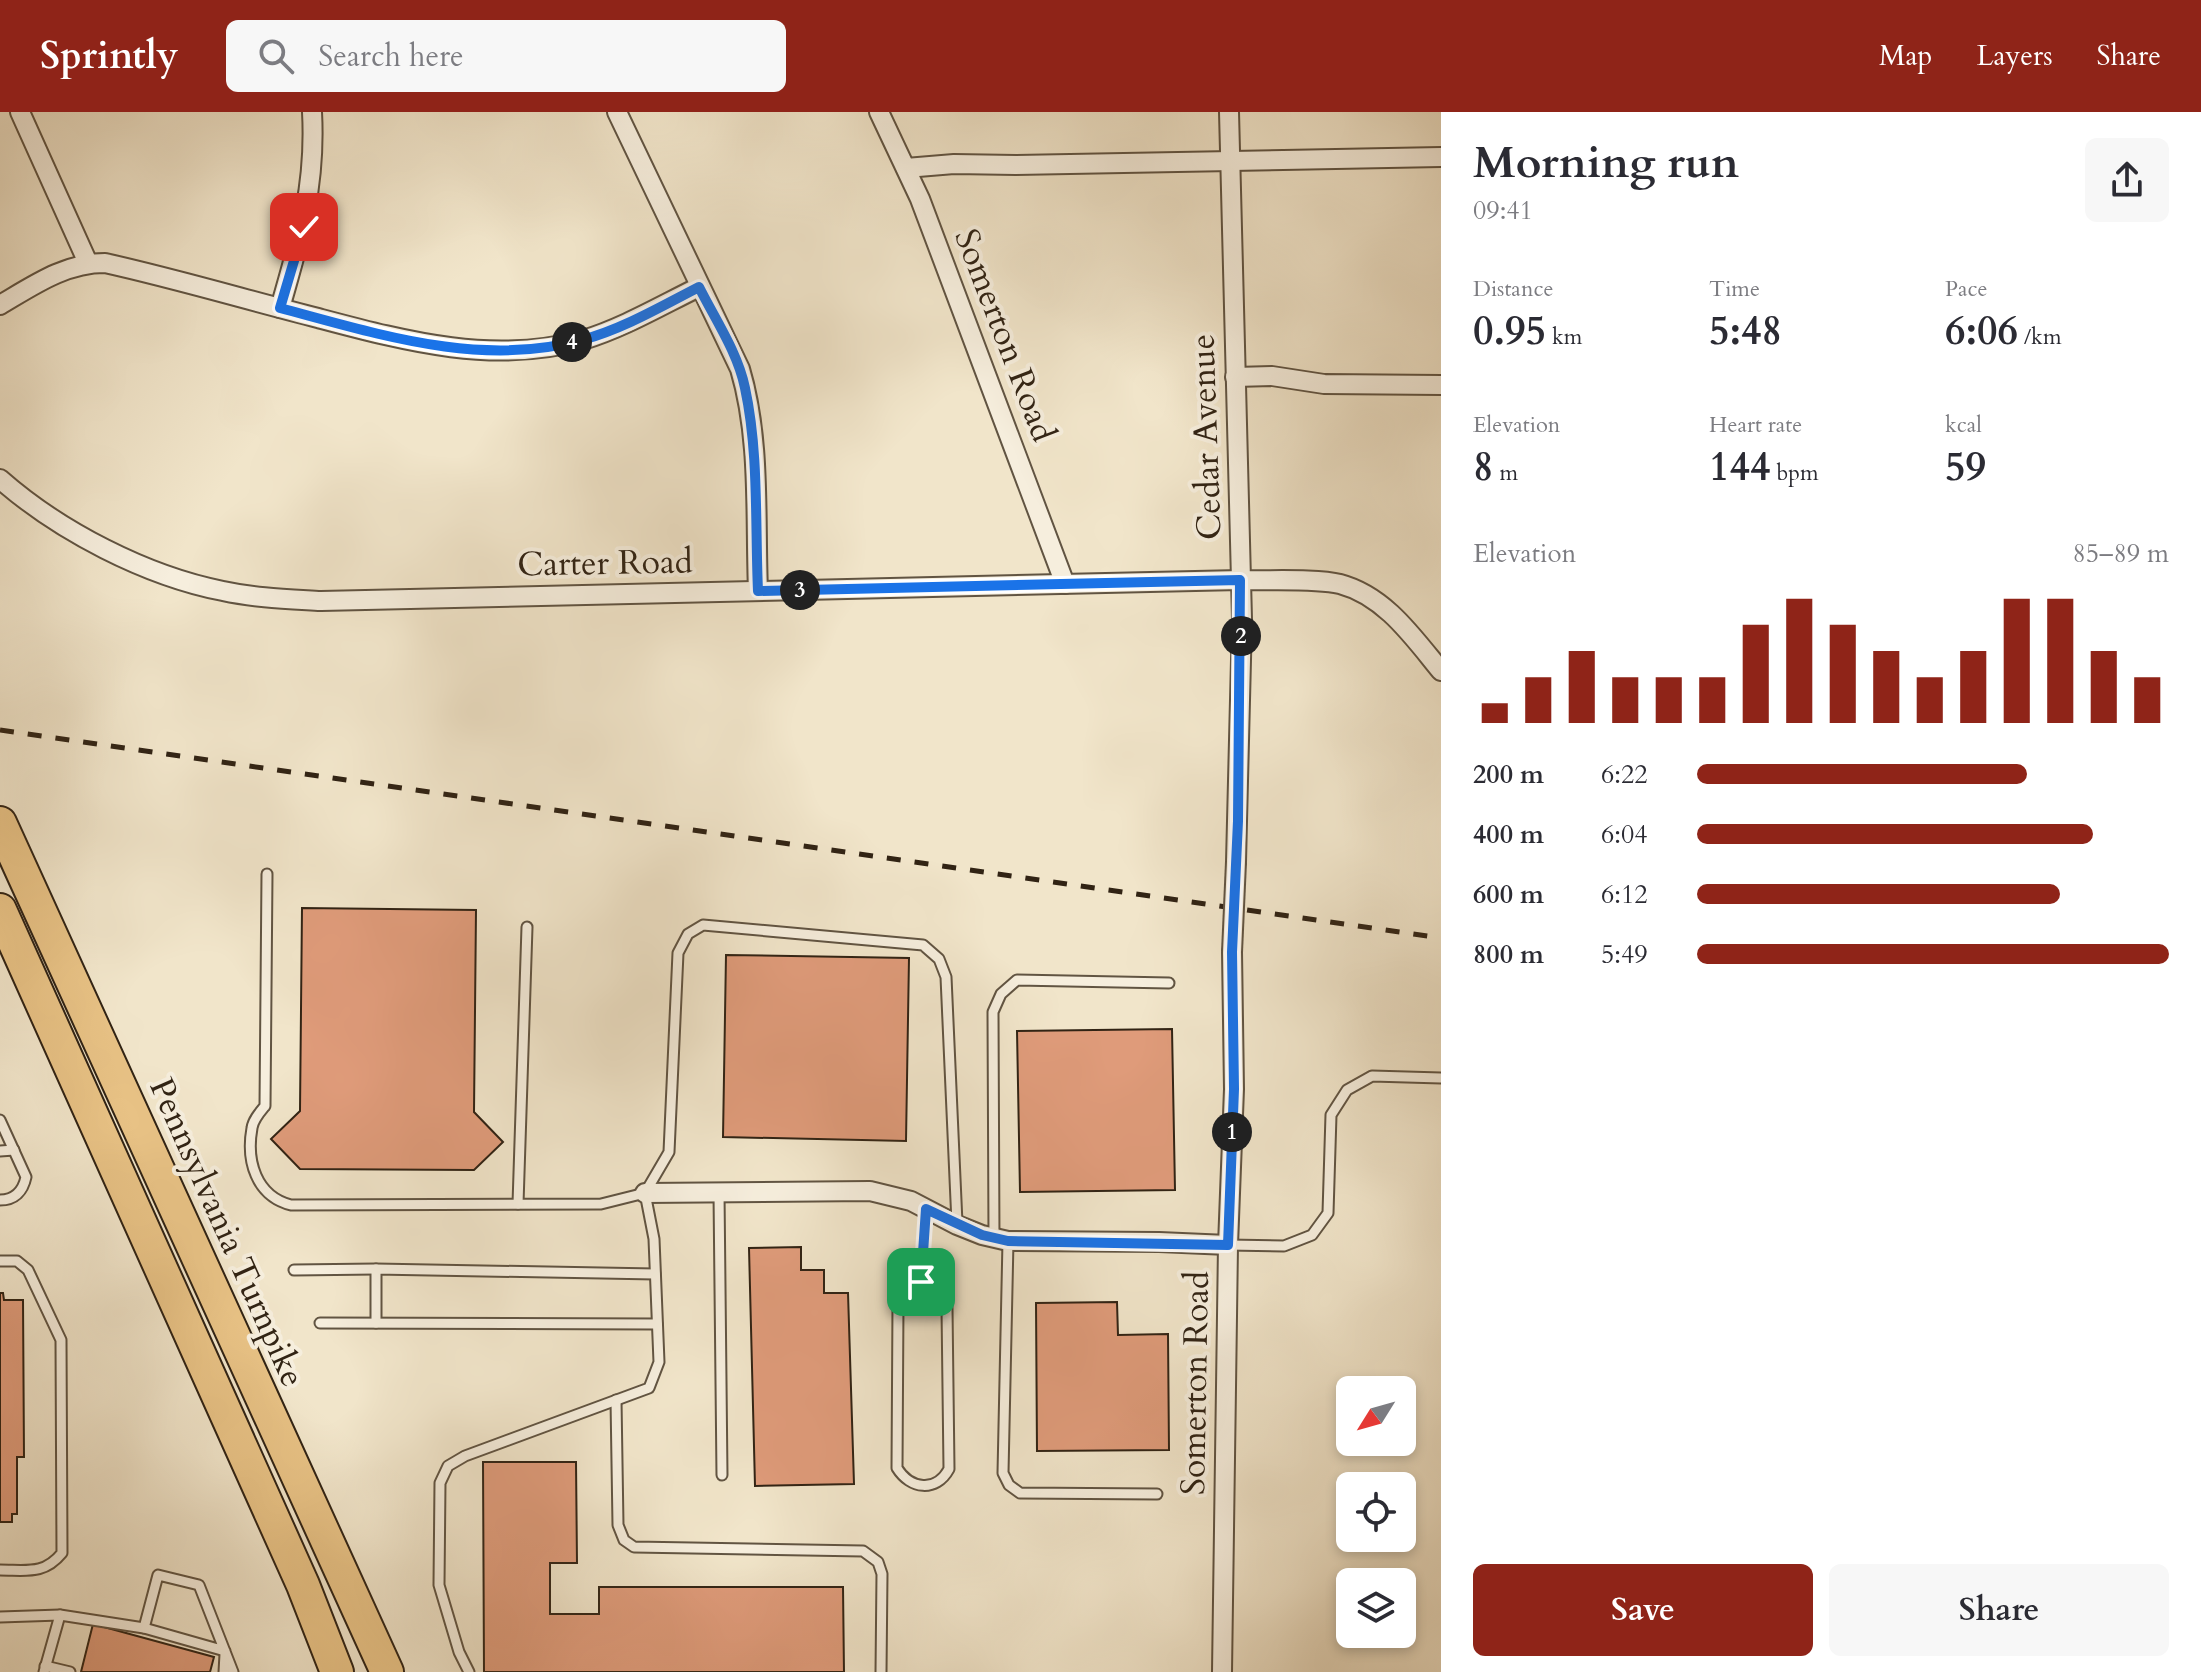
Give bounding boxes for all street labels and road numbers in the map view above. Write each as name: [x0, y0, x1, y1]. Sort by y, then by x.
street label: Somerton Road: [943, 222, 1067, 448]
street label: Cedar Avenue: [1179, 333, 1233, 541]
street label: Carter Road: [517, 538, 693, 588]
street label: Pennsylvania Turnpike: [138, 1071, 316, 1394]
street label: Somerton Road: [1170, 1270, 1220, 1496]

